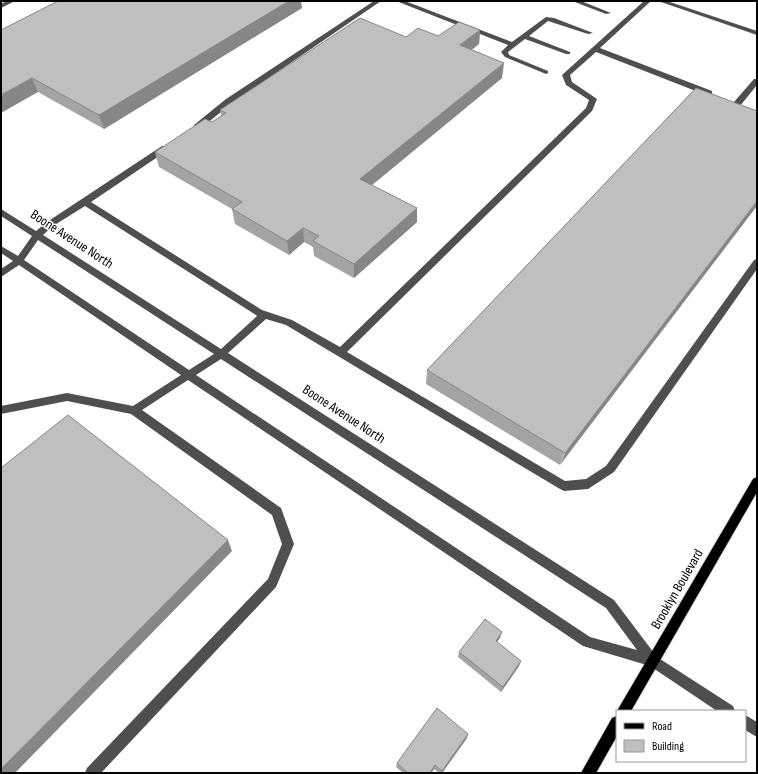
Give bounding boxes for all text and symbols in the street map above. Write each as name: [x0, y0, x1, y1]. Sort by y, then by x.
street label: Boone Avenue North: [27, 206, 117, 272]
street label: Boone Avenue North: [299, 381, 389, 447]
street label: Brooklyn Boulevard: [647, 546, 707, 632]
legend: [616, 710, 746, 762]
text: Road: [652, 719, 672, 734]
text: Building: [652, 739, 684, 754]

